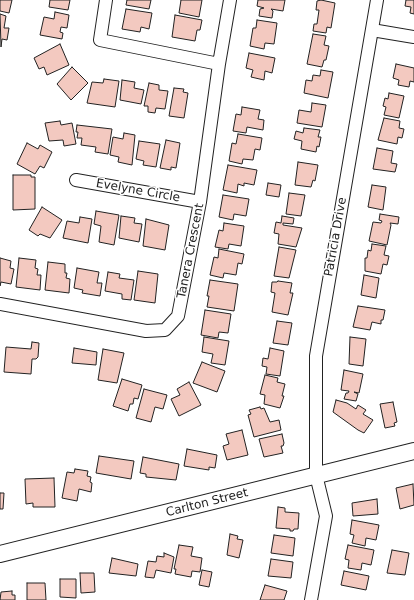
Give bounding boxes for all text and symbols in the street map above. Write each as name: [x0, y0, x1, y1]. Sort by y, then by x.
street label: Evelyne Circle: [95, 177, 181, 205]
street label: Patricia Drive: [322, 196, 350, 278]
street label: Tanera Crescent: [175, 202, 207, 300]
street label: Carlton Street: [165, 486, 249, 520]

